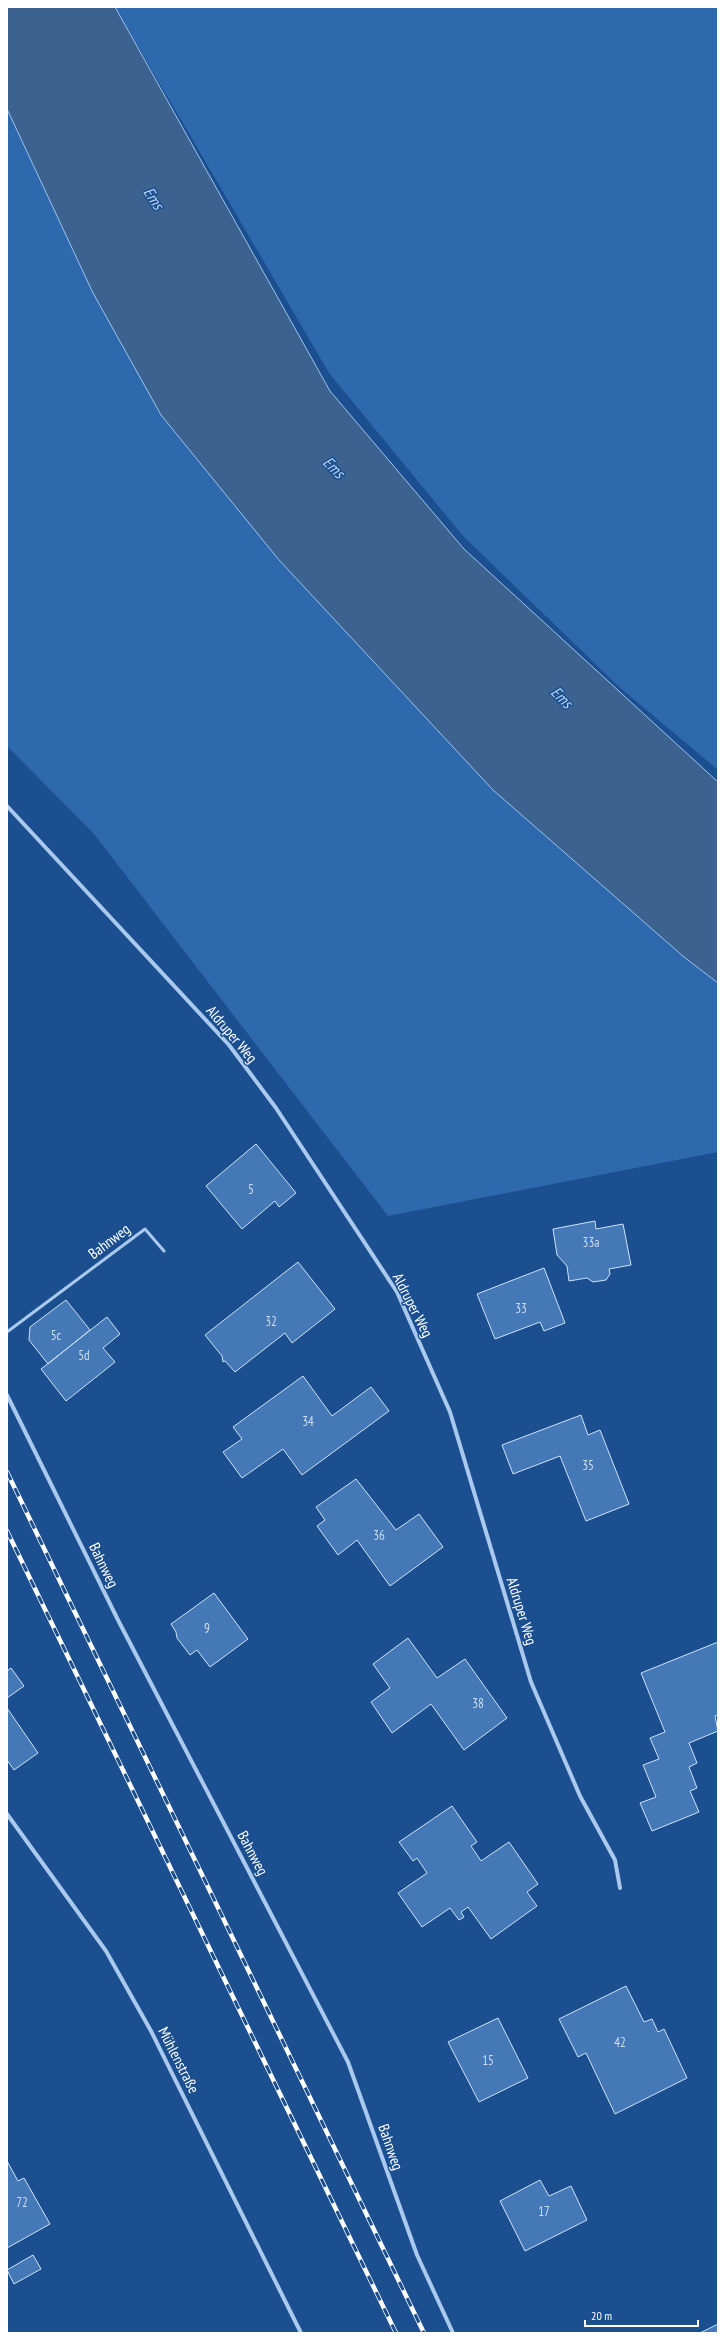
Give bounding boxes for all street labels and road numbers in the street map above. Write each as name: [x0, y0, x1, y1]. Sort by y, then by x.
street label: Aldruper Weg: [202, 1001, 262, 1067]
street label: Bahnweg: [84, 1219, 134, 1263]
street label: Aldruper Weg: [389, 1270, 437, 1340]
street label: Bahnweg: [85, 1539, 123, 1591]
street label: Aldruper Weg: [503, 1575, 541, 1647]
street label: Bahnweg: [233, 1828, 273, 1878]
street label: Mühlenstraße: [154, 2024, 204, 2096]
street label: Bahnweg: [374, 2121, 408, 2173]

